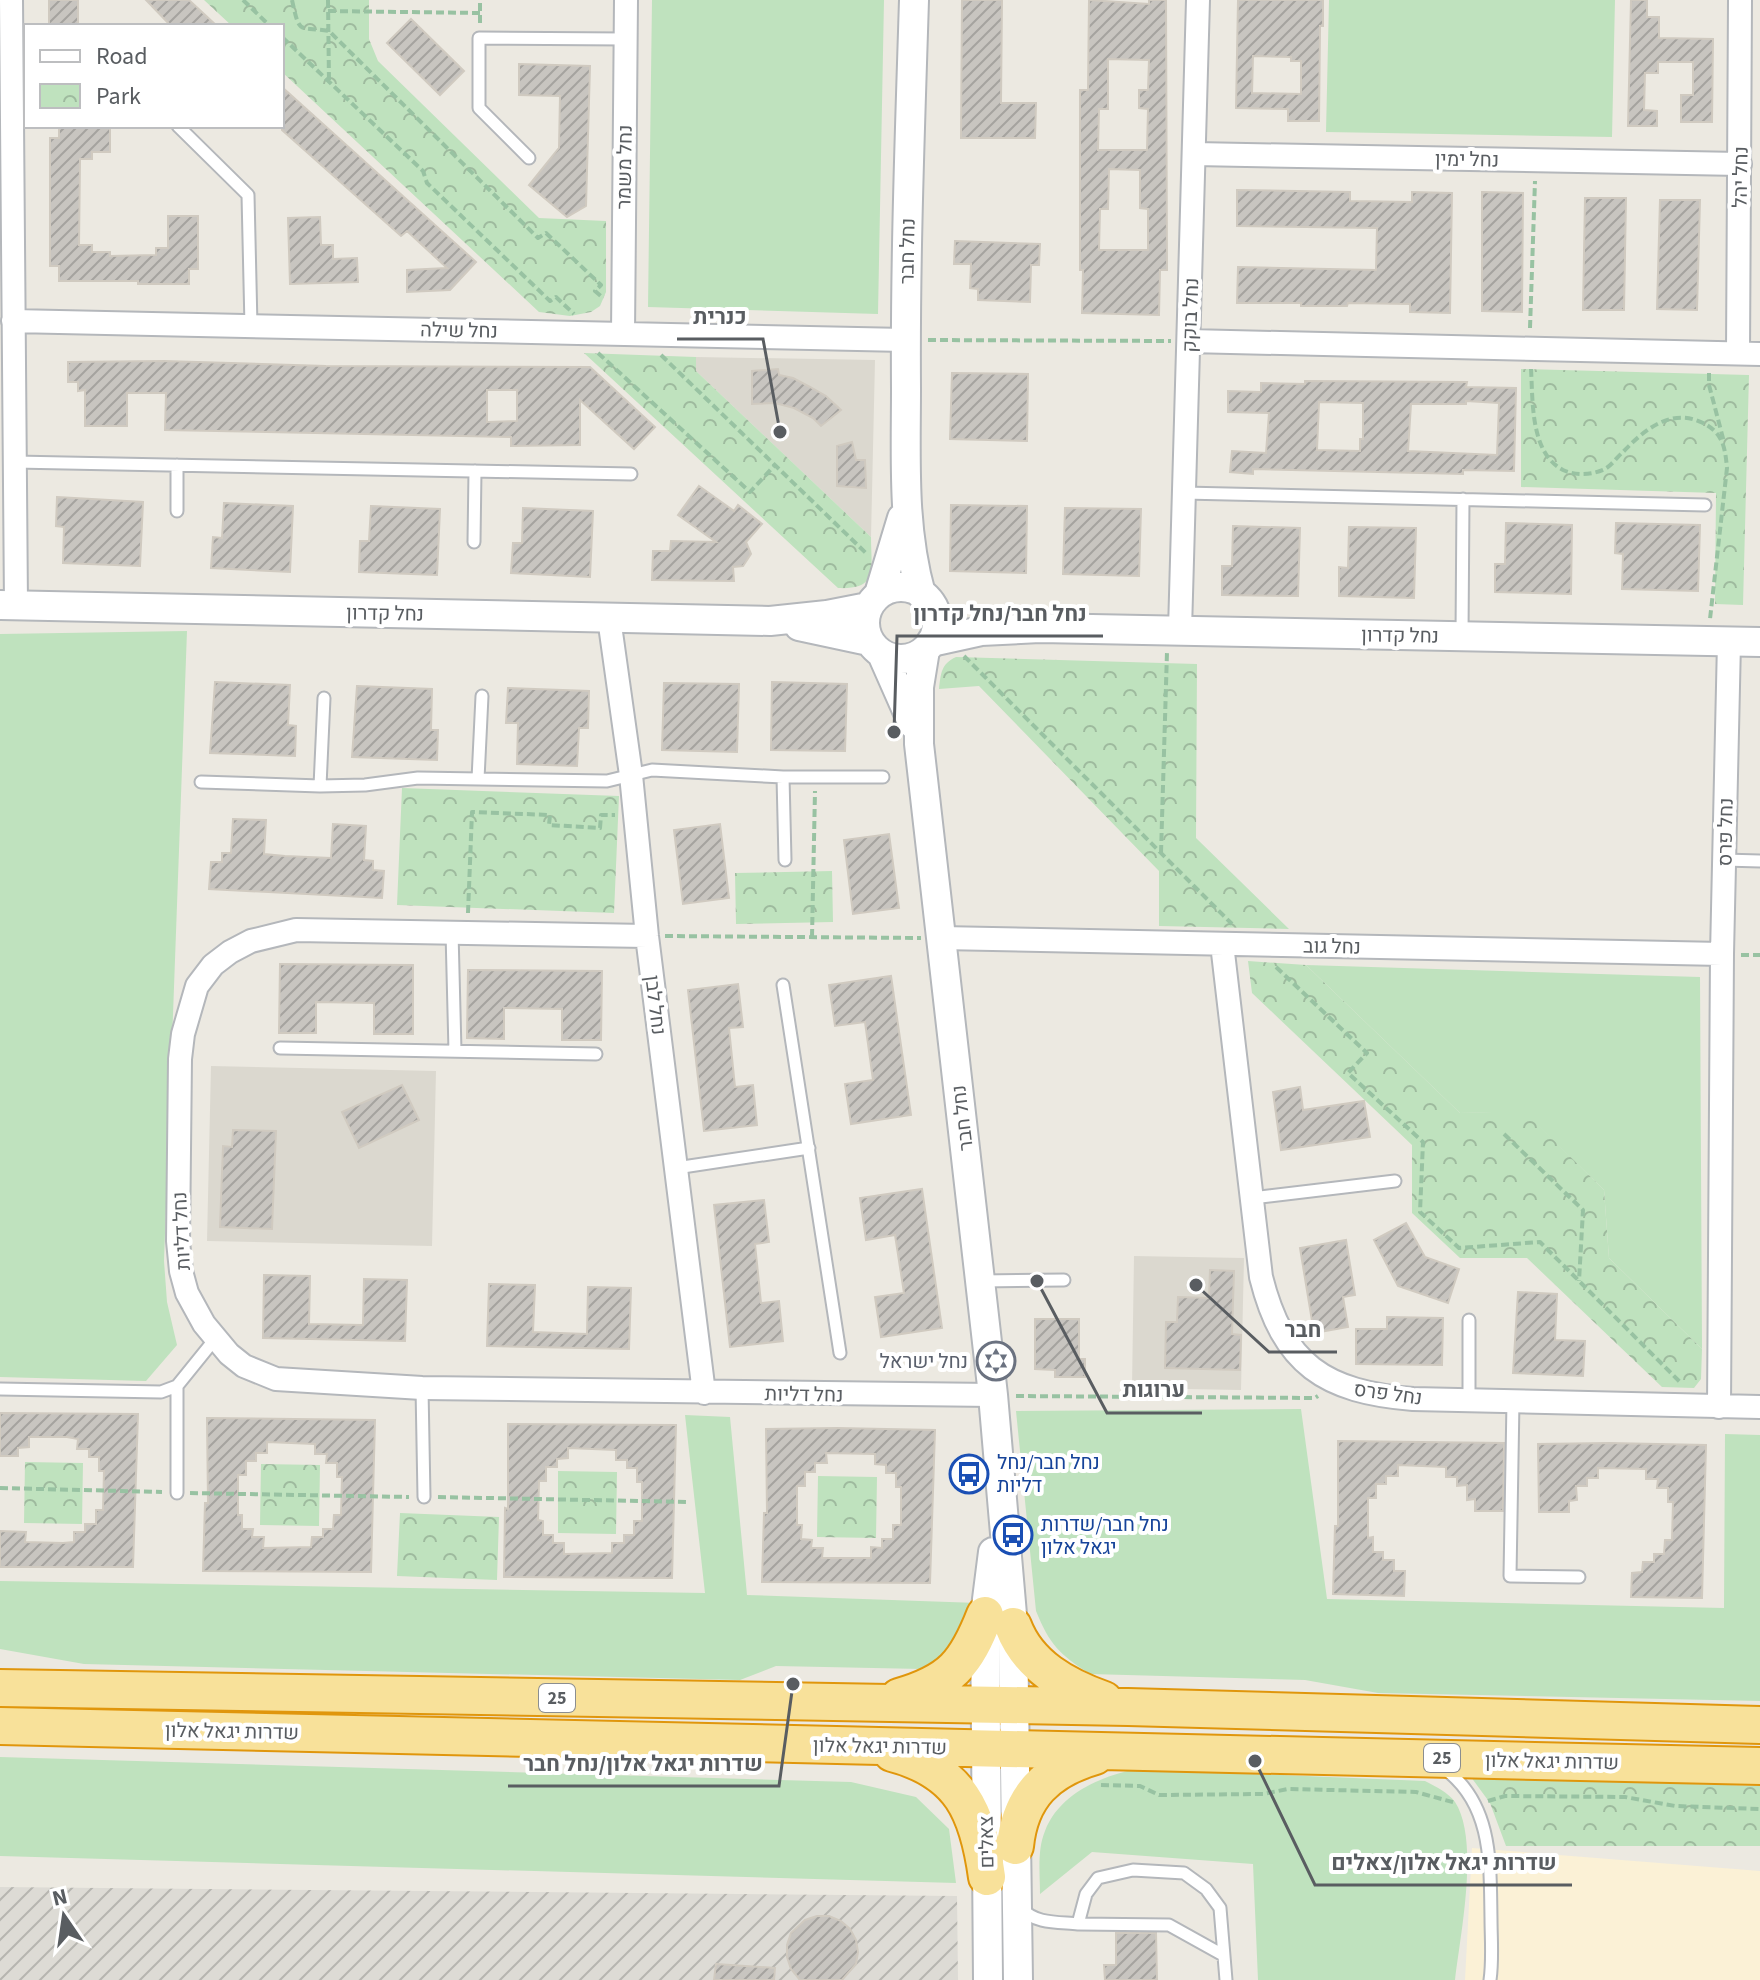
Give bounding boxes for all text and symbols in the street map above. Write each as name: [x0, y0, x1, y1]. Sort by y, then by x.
legend: [24, 24, 284, 128]
text: Road: [96, 39, 148, 74]
text: Park: [96, 79, 141, 114]
street label: נחל משמר: [610, 124, 640, 210]
street label: נחל ימין: [1435, 145, 1499, 175]
street label: נחל יהל: [1726, 146, 1756, 208]
street label: נחל חבר: [893, 218, 923, 284]
street label: נחל בוקק: [1176, 277, 1206, 353]
callout: כנרית: [677, 293, 763, 339]
text: כנרית: [693, 301, 747, 333]
street label: נחל שילה: [420, 316, 498, 346]
callout: נחל חבר/נחל קדרון: [897, 590, 1103, 636]
text: נחל חבר/נחל קדרון: [913, 598, 1087, 630]
street label: נחל קדרון: [346, 599, 424, 629]
street label: נחל קדרון: [1361, 621, 1439, 651]
street label: נחל פרס: [1711, 797, 1741, 867]
street label: נחל גוב: [1303, 932, 1361, 962]
street label: נחל לבן: [637, 974, 673, 1037]
street label: נחל חבר: [945, 1083, 981, 1152]
street label: נחל דליות: [166, 1191, 198, 1271]
callout: חבר: [1269, 1306, 1337, 1352]
text: חבר: [1285, 1314, 1321, 1346]
synagogue icon: נחל ישראל: [975, 1340, 1017, 1382]
place label: נחל ישראל: [880, 1348, 968, 1376]
callout: ערוגות: [1107, 1367, 1202, 1413]
text: ערוגות: [1123, 1374, 1185, 1406]
street label: נחל פרס: [1352, 1375, 1424, 1413]
street label: נחל דליות: [764, 1380, 844, 1410]
place label: נחל חבר/נחל דליות: [997, 1449, 1100, 1500]
bus stop icon: נחל חבר/נחל דליות: [948, 1453, 990, 1495]
place label: נחל חבר/שדרות יגאל אלון: [1041, 1511, 1169, 1562]
bus stop icon: נחל חבר/שדרות יגאל אלון: [992, 1514, 1034, 1556]
road number: 25: [539, 1684, 575, 1712]
street label: שדרות יגאל אלון: [165, 1717, 299, 1747]
street label: שדרות יגאל אלון: [813, 1732, 947, 1762]
callout: שדרות יגאל אלון/נחל חבר: [508, 1740, 779, 1786]
road number: 25: [1424, 1744, 1460, 1772]
street label: שדרות יגאל אלון: [1485, 1747, 1619, 1777]
text: שדרות יגאל אלון/נחל חבר: [523, 1748, 763, 1780]
street label: צאלים: [973, 1815, 1001, 1869]
callout: שדרות יגאל אלון/צאלים: [1315, 1839, 1572, 1885]
text: שדרות יגאל אלון/צאלים: [1331, 1847, 1557, 1879]
north arrow: [24, 1876, 104, 1956]
text: N: [49, 1880, 70, 1915]

